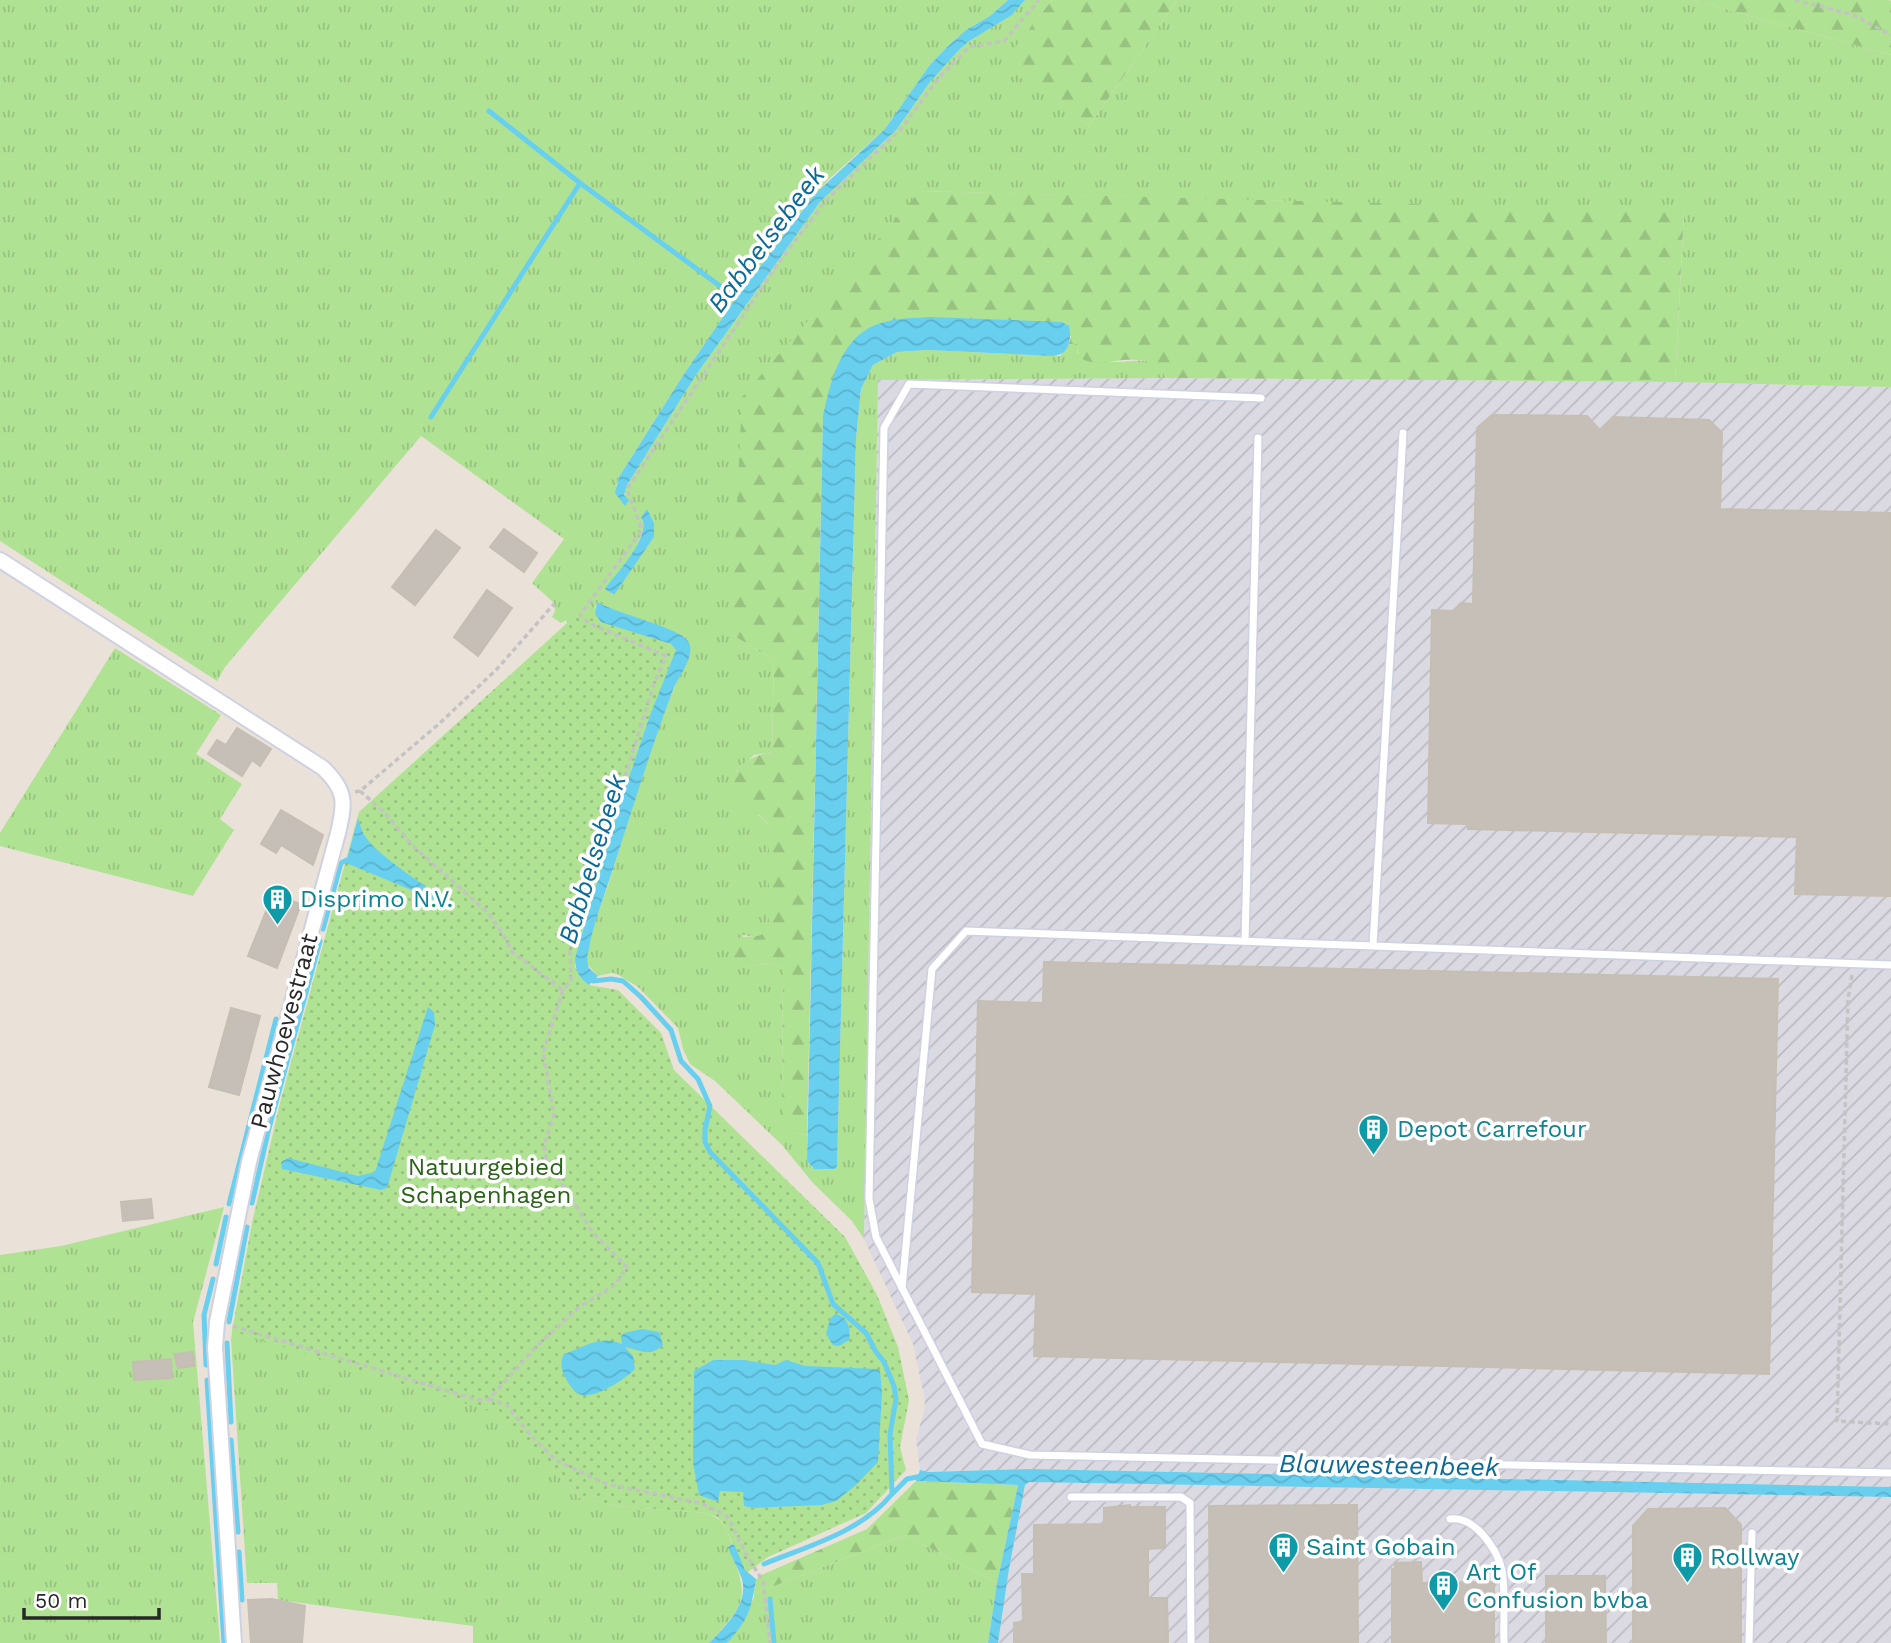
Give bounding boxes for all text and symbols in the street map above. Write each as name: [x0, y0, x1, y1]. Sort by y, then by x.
water label: Babbelsebeek: [701, 159, 831, 318]
water label: Babbelsebeek: [552, 770, 632, 947]
building icon: Disprimo N.V.: [260, 882, 294, 926]
place label: Disprimo N.V.: [300, 885, 453, 913]
street label: Pauwhoevestraat: [244, 930, 324, 1132]
building icon: Depot Carrefour: [1357, 1112, 1391, 1156]
place label: Depot Carrefour: [1397, 1115, 1587, 1143]
park label: Natuurgebied Schapenhagen: [401, 1153, 571, 1209]
water label: Blauwesteenbeek: [1279, 1448, 1500, 1482]
building icon: Saint Gobain: [1266, 1530, 1300, 1574]
place label: Saint Gobain: [1306, 1533, 1456, 1561]
building icon: Rollway: [1670, 1540, 1704, 1584]
place label: Rollway: [1710, 1543, 1800, 1571]
place label: Art Of Confusion bvba: [1466, 1558, 1648, 1614]
building icon: Art Of Confusion bvba: [1426, 1569, 1460, 1613]
scale bar: [24, 1576, 159, 1620]
text: 50 m: [35, 1588, 87, 1613]

